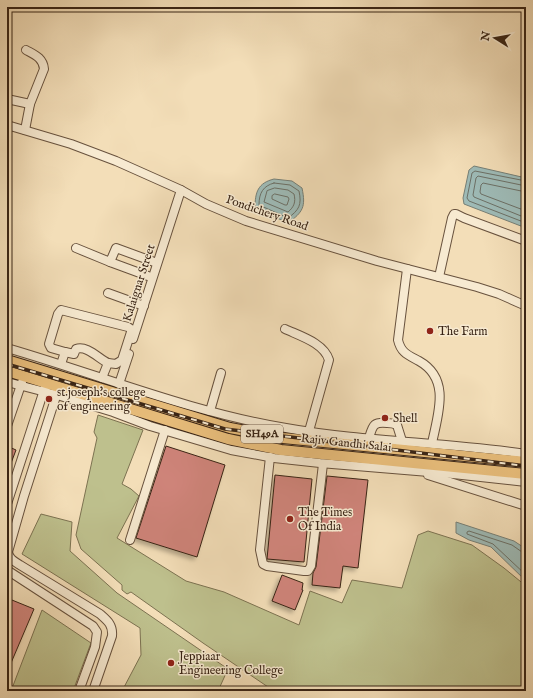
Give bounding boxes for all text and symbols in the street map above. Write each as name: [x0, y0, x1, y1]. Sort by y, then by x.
north arrow: [475, 18, 515, 58]
text: N: [478, 30, 494, 43]
street label: Pondichery Road: [224, 192, 311, 234]
street label: Kalaignar Street: [119, 242, 159, 324]
place label: The Farm: [438, 324, 488, 339]
marker: The Farm: [425, 326, 435, 336]
place label: st.joseph's college of engineering: [57, 385, 146, 414]
marker: st.joseph's college of engineering: [44, 394, 54, 404]
place label: Shell: [393, 411, 418, 426]
marker: Shell: [380, 413, 390, 423]
road number: SH49A: [241, 425, 283, 443]
street label: Rajiv Gandhi Salai: [300, 431, 392, 455]
place label: The Times Of India: [298, 505, 352, 534]
marker: The Times Of India: [285, 514, 295, 524]
place label: Jeppiaar Engineering College: [177, 649, 284, 678]
marker: Jeppiaar Engineering College: [166, 658, 176, 668]

